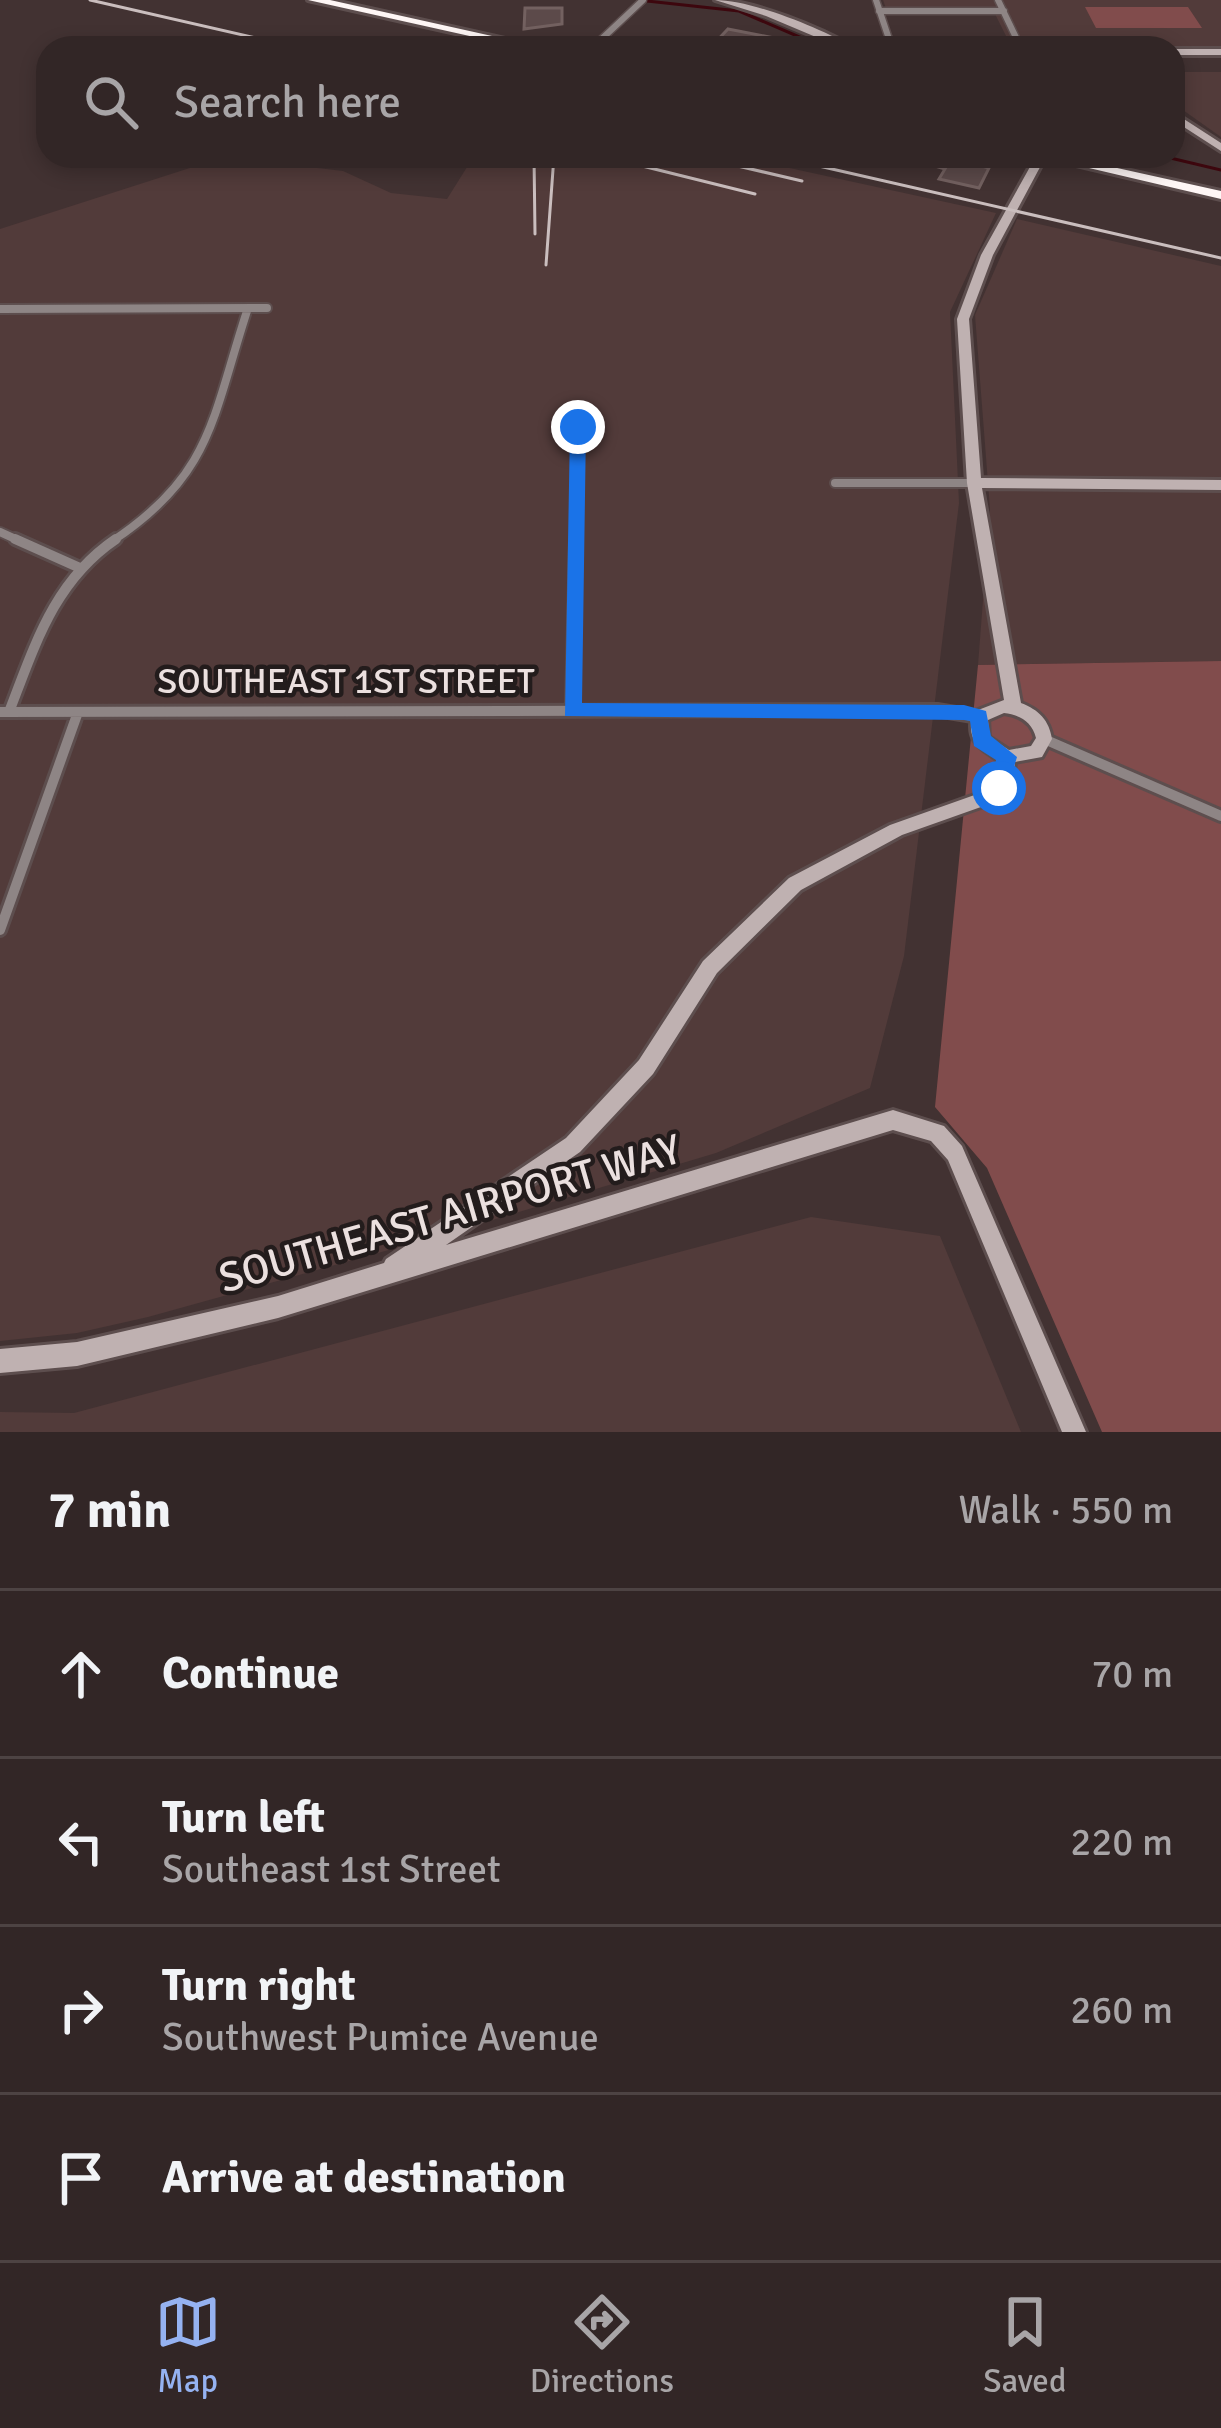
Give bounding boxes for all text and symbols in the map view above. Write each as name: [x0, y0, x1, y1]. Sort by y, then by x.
search box: [36, 36, 1185, 168]
icon: search: [78, 69, 144, 135]
text: Search here: [174, 75, 401, 130]
route end: [551, 400, 605, 454]
street label: SOUTHEAST 1ST STREET: [157, 659, 535, 704]
route start: [972, 761, 1026, 815]
street label: SOUTHEAST AIRPORT WAY: [213, 1124, 687, 1304]
text: 7 min: [48, 1479, 171, 1542]
text: Walk · 550 m: [959, 1486, 1173, 1534]
icon: ahead: [48, 1641, 114, 1707]
text: Continue: [162, 1646, 339, 1701]
text: 70 m: [1091, 1650, 1173, 1698]
text: Turn left: [162, 1790, 325, 1845]
icon: left: [48, 1809, 114, 1875]
text: 220 m: [1070, 1818, 1173, 1866]
text: Southeast 1st Street: [162, 1845, 501, 1893]
text: Turn right: [162, 1958, 356, 2013]
icon: right: [48, 1977, 114, 2043]
text: 260 m: [1070, 1986, 1173, 2034]
text: Southwest Pumice Avenue: [162, 2013, 599, 2061]
icon: arrive: [48, 2145, 114, 2211]
text: Arrive at destination: [162, 2150, 566, 2205]
tab: Map: [155, 2289, 221, 2402]
tab: Directions: [530, 2289, 674, 2402]
tab: Saved: [983, 2289, 1066, 2402]

